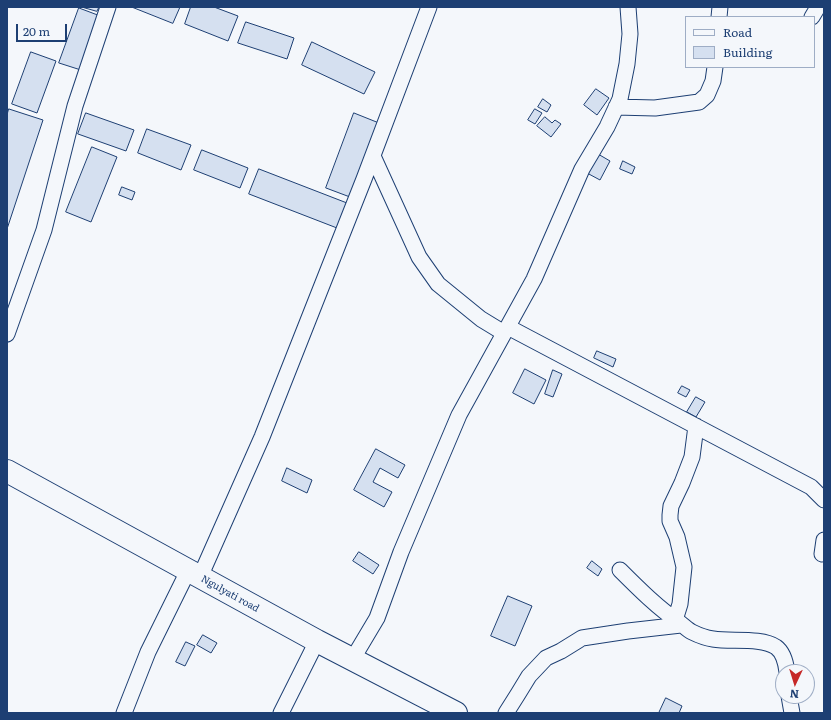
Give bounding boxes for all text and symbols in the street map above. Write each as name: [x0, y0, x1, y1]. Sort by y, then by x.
scale bar: [18, 16, 69, 42]
legend: [685, 16, 815, 68]
text: 20 m: [23, 22, 50, 40]
text: Road: [723, 23, 752, 41]
text: Building: [723, 43, 772, 61]
street label: Ngulyati road: [199, 573, 261, 615]
north arrow: [775, 664, 815, 704]
text: N: [789, 687, 799, 703]

